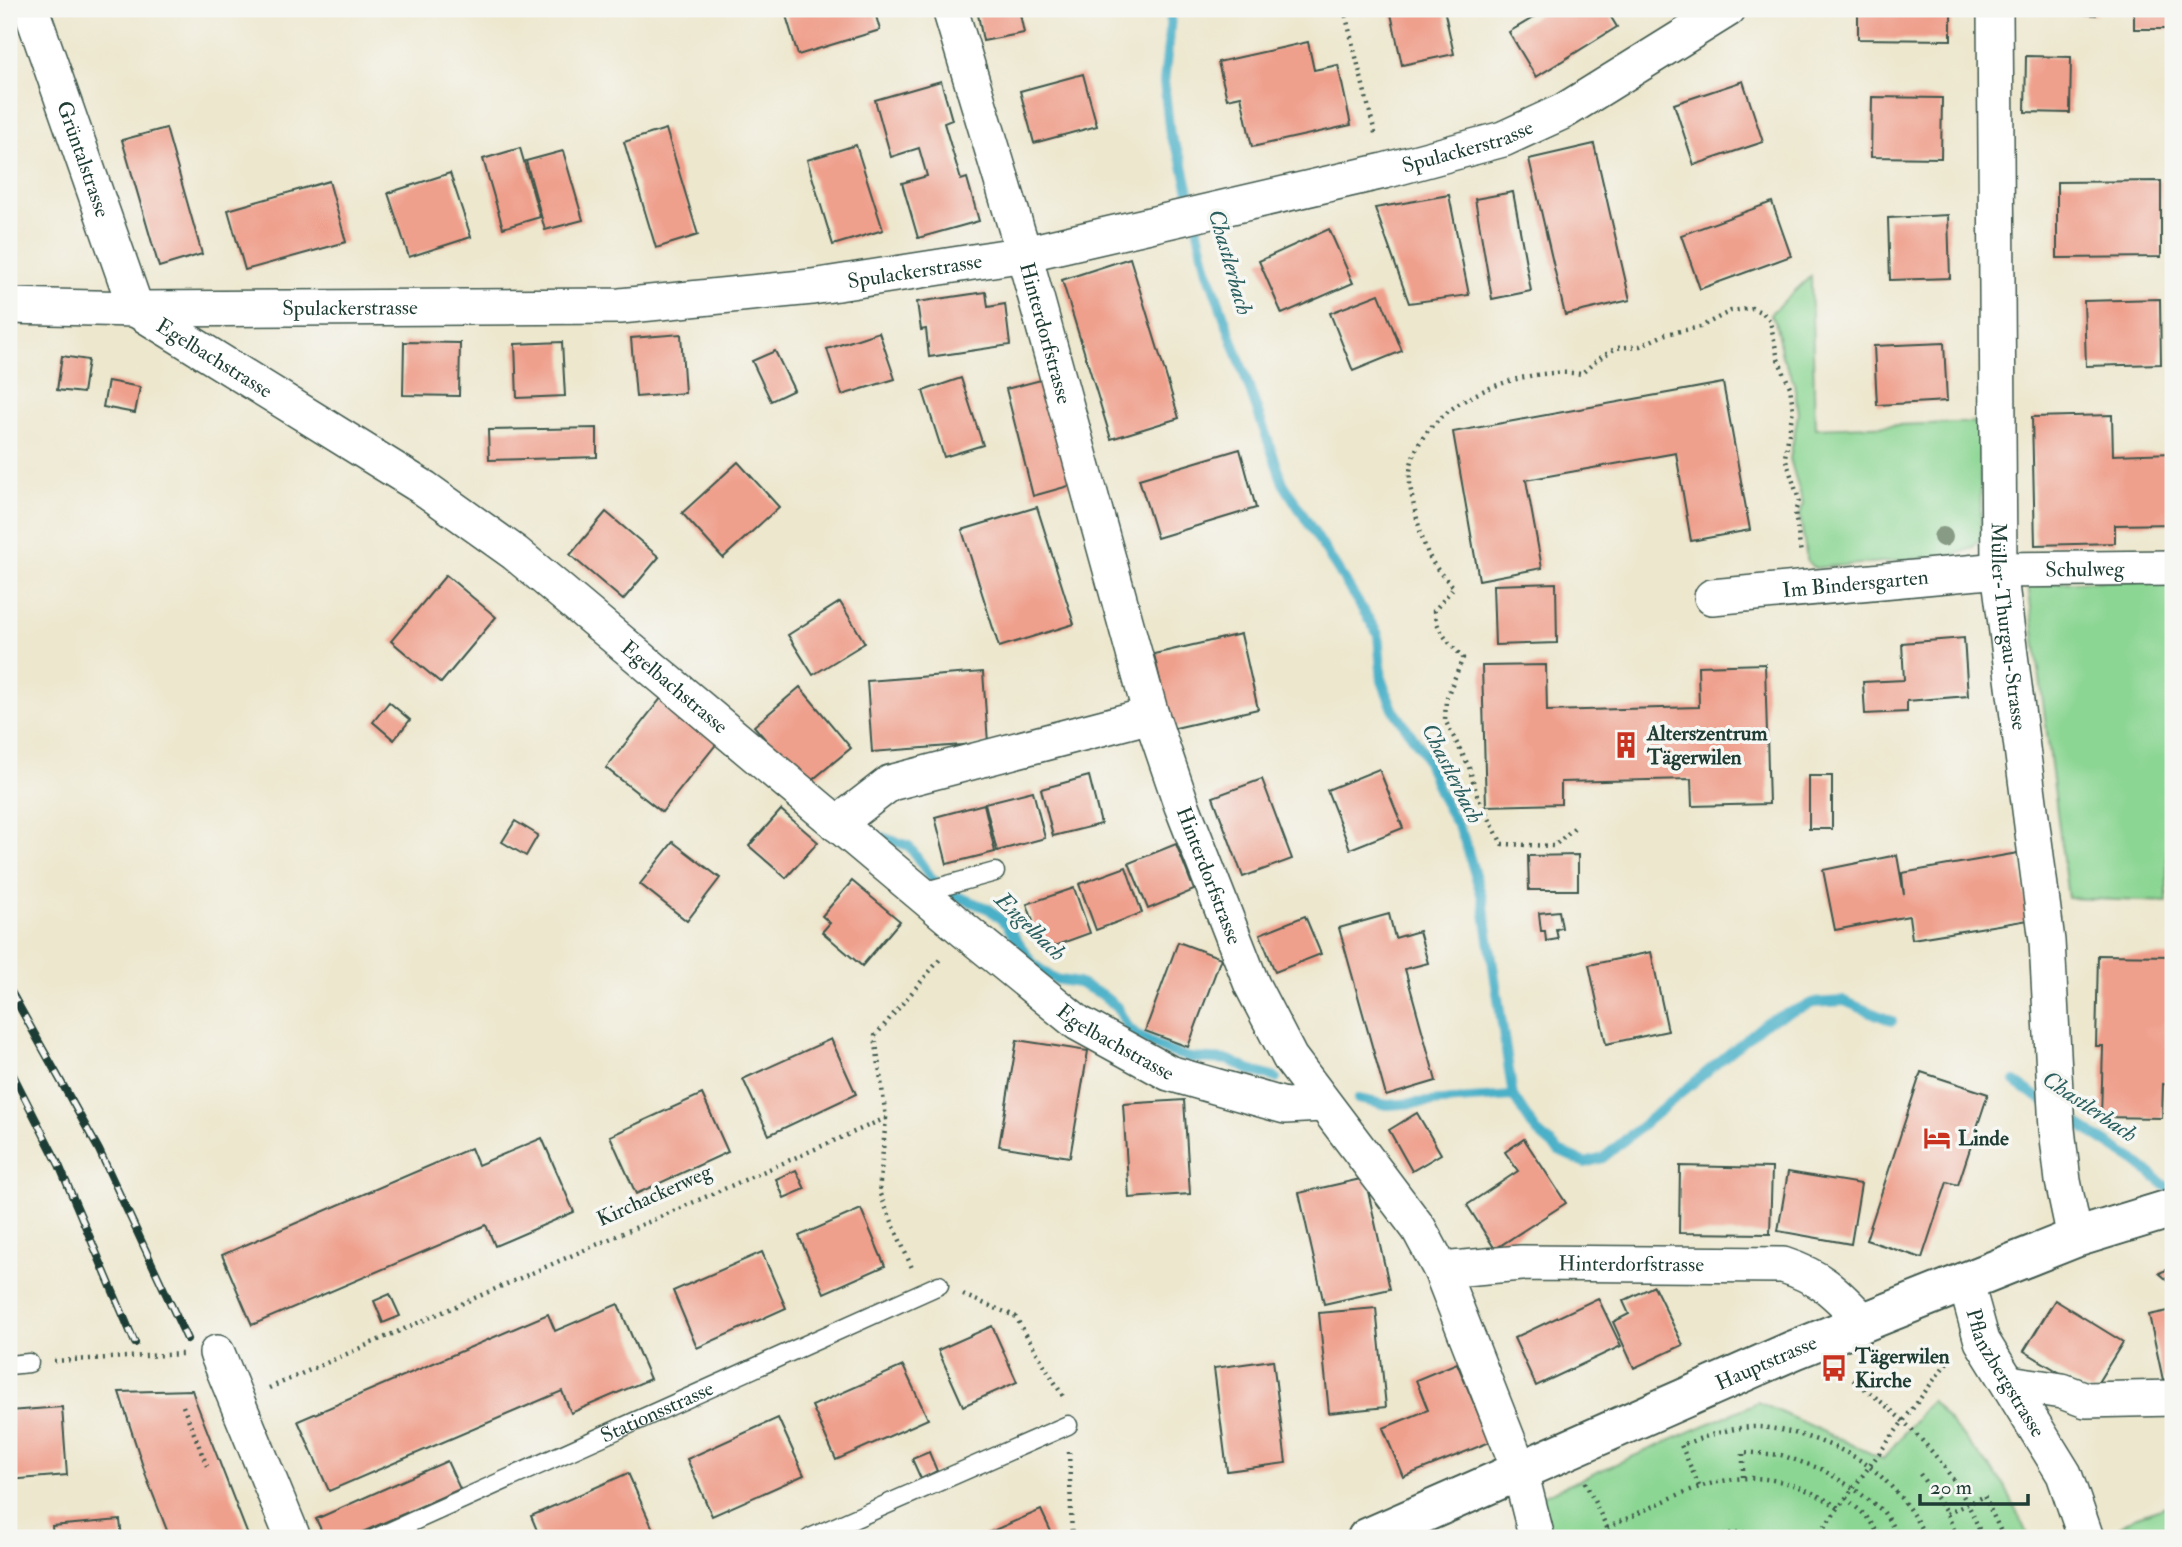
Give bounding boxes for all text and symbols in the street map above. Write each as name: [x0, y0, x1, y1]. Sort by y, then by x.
street label: Grüntalstrasse: [50, 97, 116, 221]
street label: Spulackerstrasse: [1399, 114, 1538, 180]
water label: Chastlerbach: [1202, 206, 1259, 318]
street label: Spulackerstrasse: [846, 248, 984, 295]
street label: Hinterdorfstrasse: [1013, 259, 1078, 407]
street label: Spulackerstrasse: [282, 294, 418, 322]
street label: Egelbachstrasse: [151, 312, 277, 405]
street label: Müller-Thurgau-Strasse: [1985, 522, 2033, 732]
street label: Schulweg: [2045, 556, 2125, 583]
street label: Im Bindersgarten: [1781, 564, 1930, 604]
street label: Egelbachstrasse: [615, 635, 734, 740]
water label: Chastlerbach: [1415, 718, 1490, 828]
place label: Alterszentrum Tägerwilen: [1646, 720, 1768, 771]
building icon: Alterszentrum Tägerwilen: [1611, 730, 1641, 760]
street label: Hinterdorfstrasse: [1170, 803, 1248, 949]
water label: Engelbach: [988, 884, 1072, 967]
street label: Egelbachstrasse: [1051, 998, 1179, 1087]
water label: Chastlerbach: [2037, 1064, 2143, 1149]
hotel icon: Linde: [1922, 1123, 1952, 1153]
place label: Linde: [1958, 1125, 2009, 1152]
street label: Kirchackerweg: [593, 1158, 716, 1233]
street label: Hinterdorfstrasse: [1558, 1250, 1704, 1278]
street label: Pflanzbergstrasse: [1960, 1306, 2051, 1443]
street label: Hauptstrasse: [1711, 1329, 1821, 1397]
place label: Tägerwilen Kirche: [1854, 1343, 1950, 1394]
bus stop icon: Tägerwilen Kirche: [1819, 1353, 1849, 1383]
street label: Stationsstrasse: [596, 1375, 718, 1449]
scale bar: [1920, 1463, 2028, 1507]
text: 20 m: [1930, 1474, 1972, 1501]

